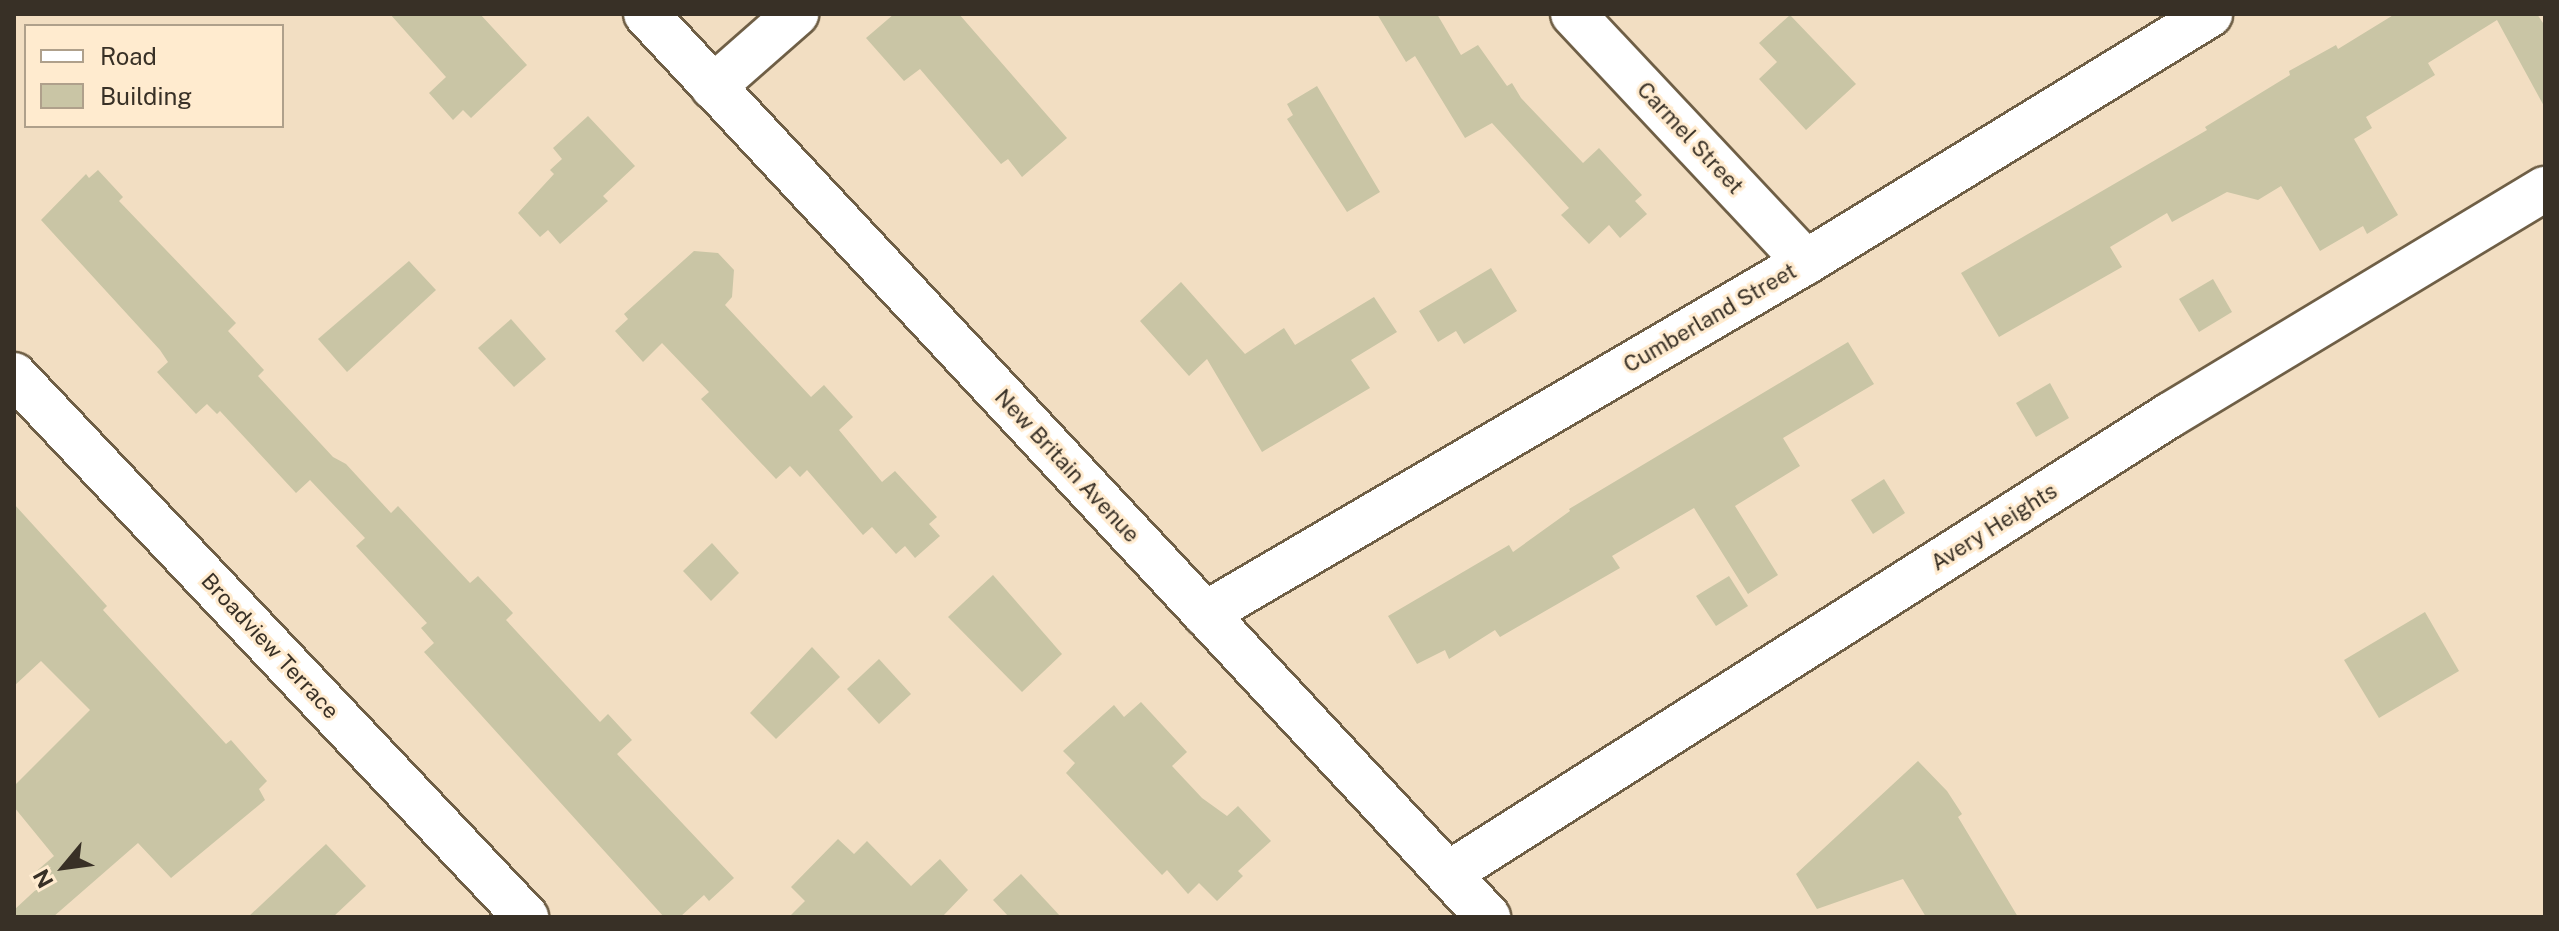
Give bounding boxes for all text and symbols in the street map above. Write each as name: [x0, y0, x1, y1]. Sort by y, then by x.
legend: [24, 24, 284, 128]
text: Road: [100, 42, 157, 70]
street label: Carmel Street: [1631, 77, 1749, 199]
text: Building: [100, 82, 192, 110]
street label: Cumberland Street: [1619, 258, 1801, 378]
street label: New Britain Avenue: [989, 384, 1145, 548]
street label: Avery Heights: [1926, 478, 2062, 576]
street label: Broadview Terrace: [196, 568, 344, 724]
north arrow: [24, 827, 104, 907]
text: N: [27, 865, 59, 892]

